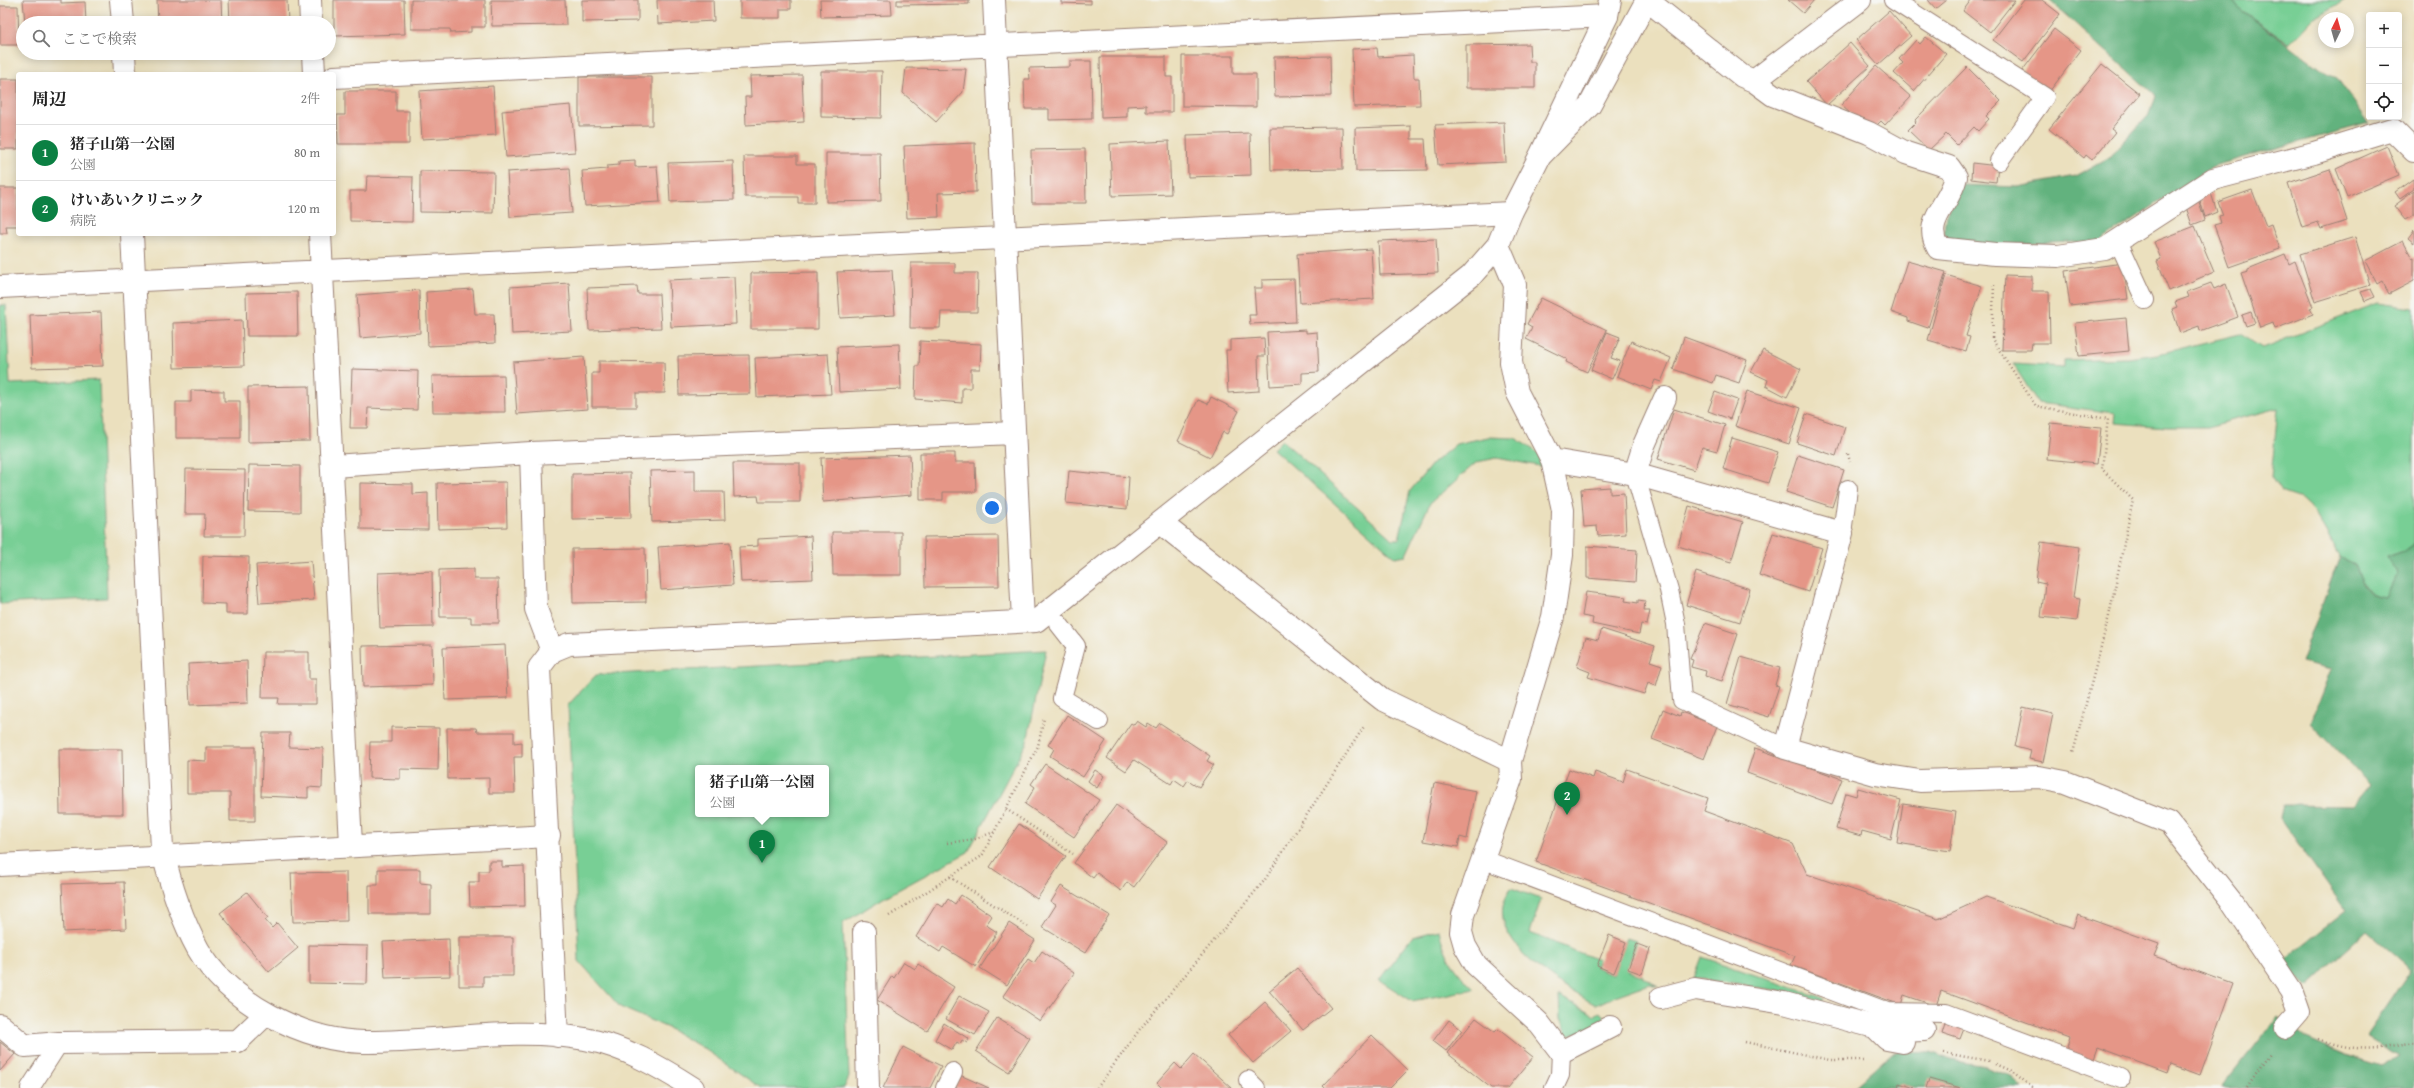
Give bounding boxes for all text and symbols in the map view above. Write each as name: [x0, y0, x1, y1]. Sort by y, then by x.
north arrow: [2318, 12, 2354, 48]
map controls: [2366, 12, 2402, 120]
button: +: [2366, 12, 2402, 48]
search box: [16, 16, 336, 60]
icon: search: [30, 27, 52, 49]
text: ここで検索: [62, 28, 137, 49]
button: −: [2366, 48, 2402, 84]
button: locate: [2366, 84, 2402, 120]
text: 周辺: [32, 86, 66, 111]
text: 2件: [301, 89, 320, 108]
text: 猪子山第一公園: [70, 133, 175, 154]
text: 1: [42, 143, 48, 162]
text: 80 m: [294, 143, 320, 162]
text: 公園: [70, 155, 96, 174]
text: けいあいクリニック: [70, 189, 204, 210]
text: 2: [42, 199, 48, 218]
text: 120 m: [288, 199, 320, 218]
text: 病院: [70, 211, 96, 230]
your location: [982, 498, 1002, 518]
popup: [695, 765, 829, 817]
text: 猪子山第一公園: [709, 771, 815, 792]
pin: 2: [1554, 782, 1580, 815]
text: 公園: [709, 793, 736, 812]
pin: 1: [749, 830, 775, 863]

